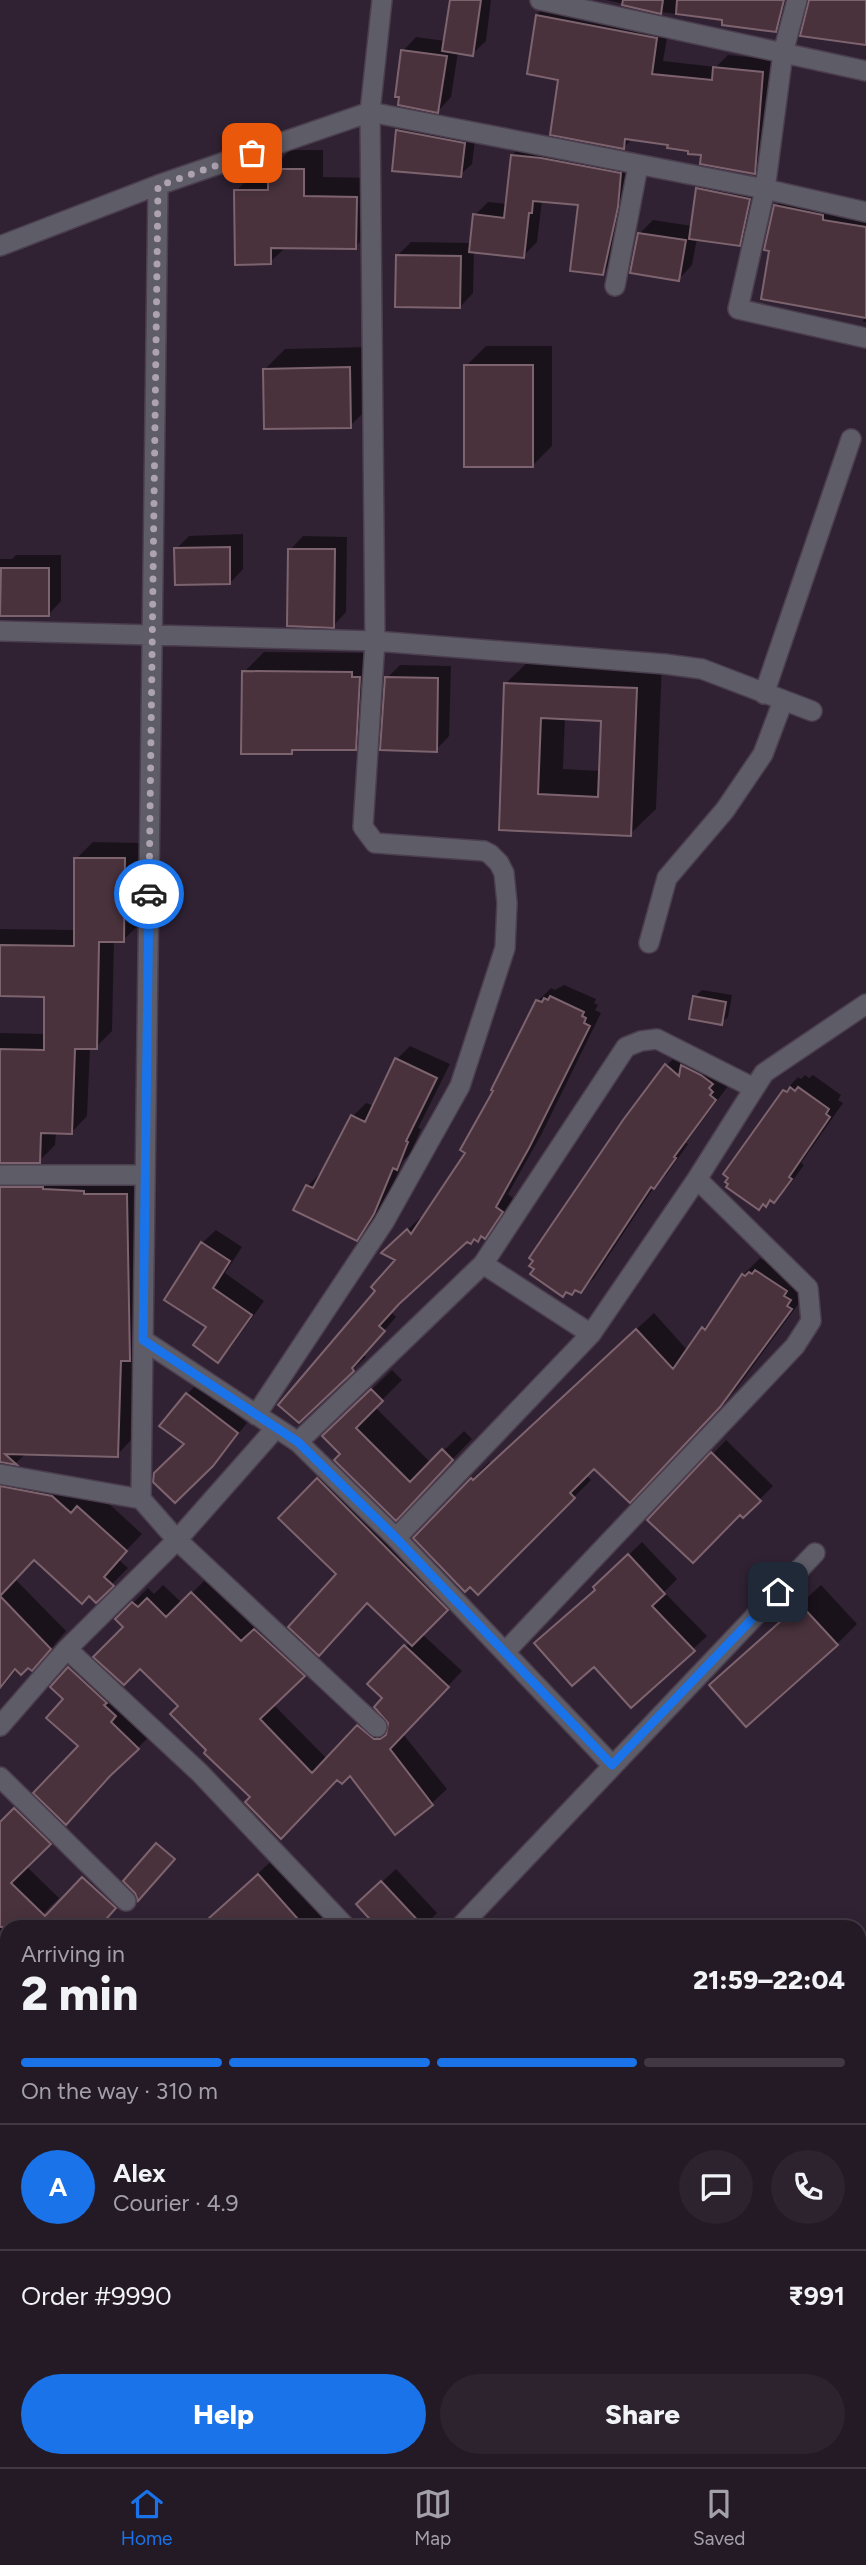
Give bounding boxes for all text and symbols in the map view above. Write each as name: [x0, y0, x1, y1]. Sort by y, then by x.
pin: [222, 123, 282, 183]
icon: bag: [233, 134, 271, 172]
courier: [114, 859, 184, 929]
icon: car: [130, 875, 168, 913]
pin: [748, 1562, 808, 1622]
icon: home: [759, 1573, 797, 1611]
text: Arriving in: [21, 1940, 125, 1968]
text: 21:59–22:04: [693, 1964, 845, 1996]
text: 2 min: [21, 1966, 138, 2022]
text: On the way · 310 m: [21, 2077, 218, 2105]
button: chat: [679, 2150, 753, 2224]
button: phone: [771, 2150, 845, 2224]
text: Alex: [113, 2157, 166, 2189]
text: A: [49, 2171, 67, 2203]
text: Courier · 4.9: [113, 2189, 239, 2217]
text: Order #9990: [21, 2280, 172, 2312]
text: ₹991: [788, 2280, 845, 2312]
button: Help: [21, 2374, 426, 2454]
button: Share: [440, 2374, 845, 2454]
tab: Home: [121, 2485, 172, 2550]
tab: Map: [414, 2485, 452, 2550]
tab: Saved: [693, 2485, 745, 2550]

